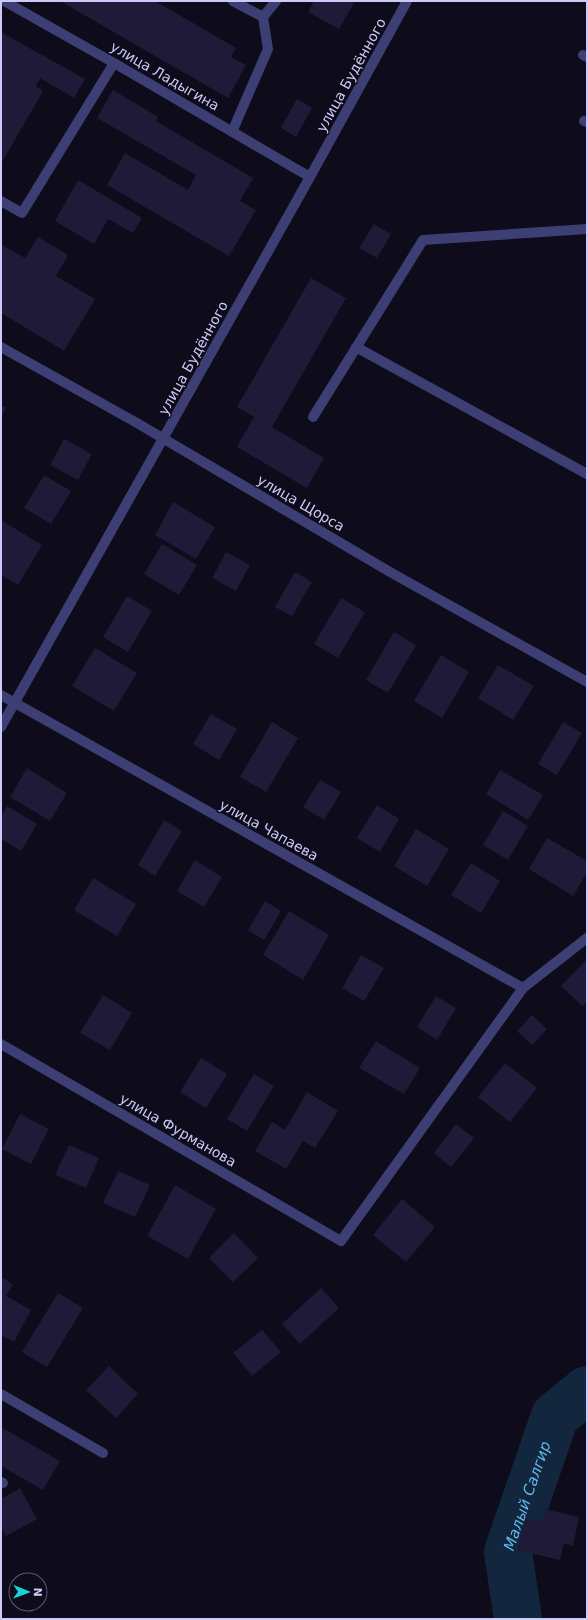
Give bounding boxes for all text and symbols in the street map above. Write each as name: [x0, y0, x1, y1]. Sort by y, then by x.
street label: улица Будённого: [313, 15, 389, 135]
street label: улица Ладыгина: [108, 38, 222, 114]
street label: улица Будённого: [155, 298, 231, 418]
street label: улица Щорса: [255, 472, 347, 534]
street label: улица Чапаева: [217, 796, 321, 864]
street label: улица Фурманова: [117, 1090, 239, 1170]
water label: Малый Салгир: [500, 1439, 555, 1553]
north arrow: [8, 1572, 48, 1612]
text: N: [31, 1587, 44, 1597]

